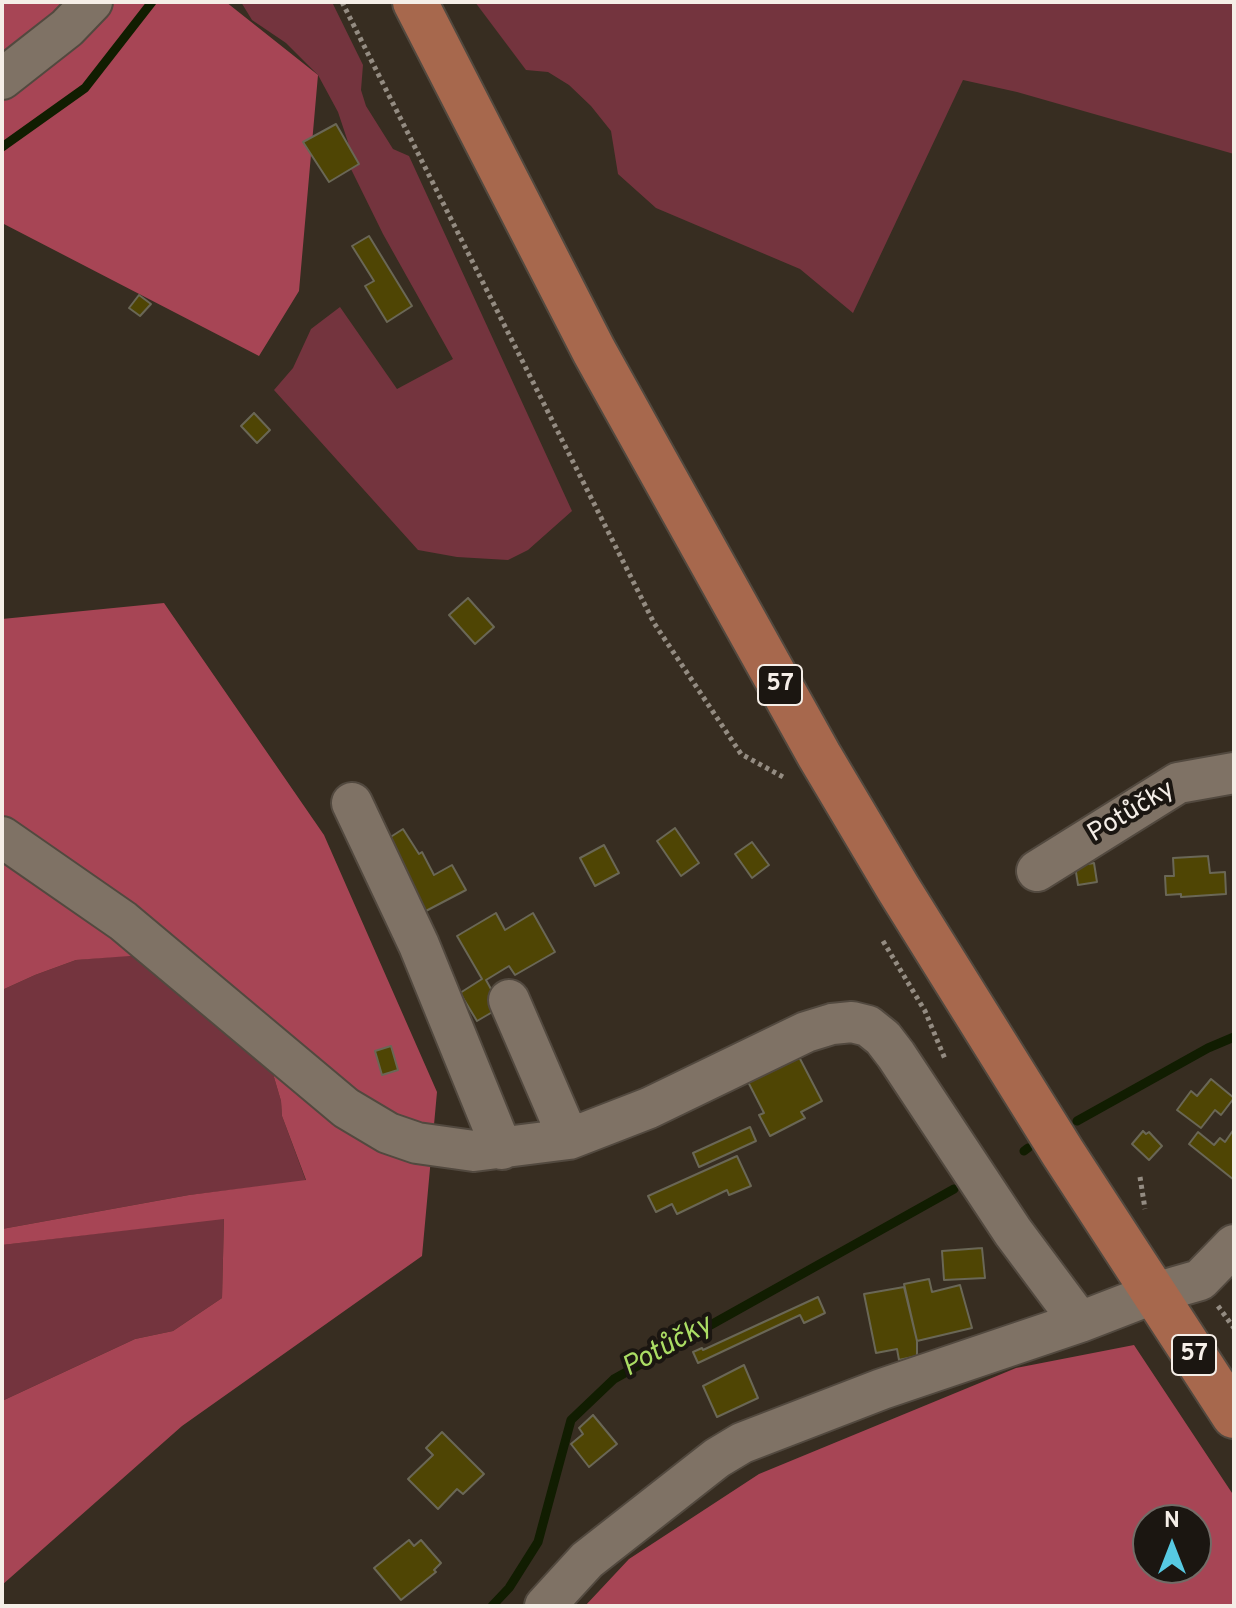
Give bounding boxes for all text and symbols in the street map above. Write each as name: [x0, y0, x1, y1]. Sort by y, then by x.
road number: 57: [758, 665, 802, 705]
street label: Potůčky: [1083, 775, 1181, 851]
water label: Potůčky: [617, 1310, 719, 1386]
road number: 57: [1172, 1335, 1216, 1375]
north arrow: [1132, 1504, 1212, 1584]
text: N: [1164, 1508, 1180, 1535]

